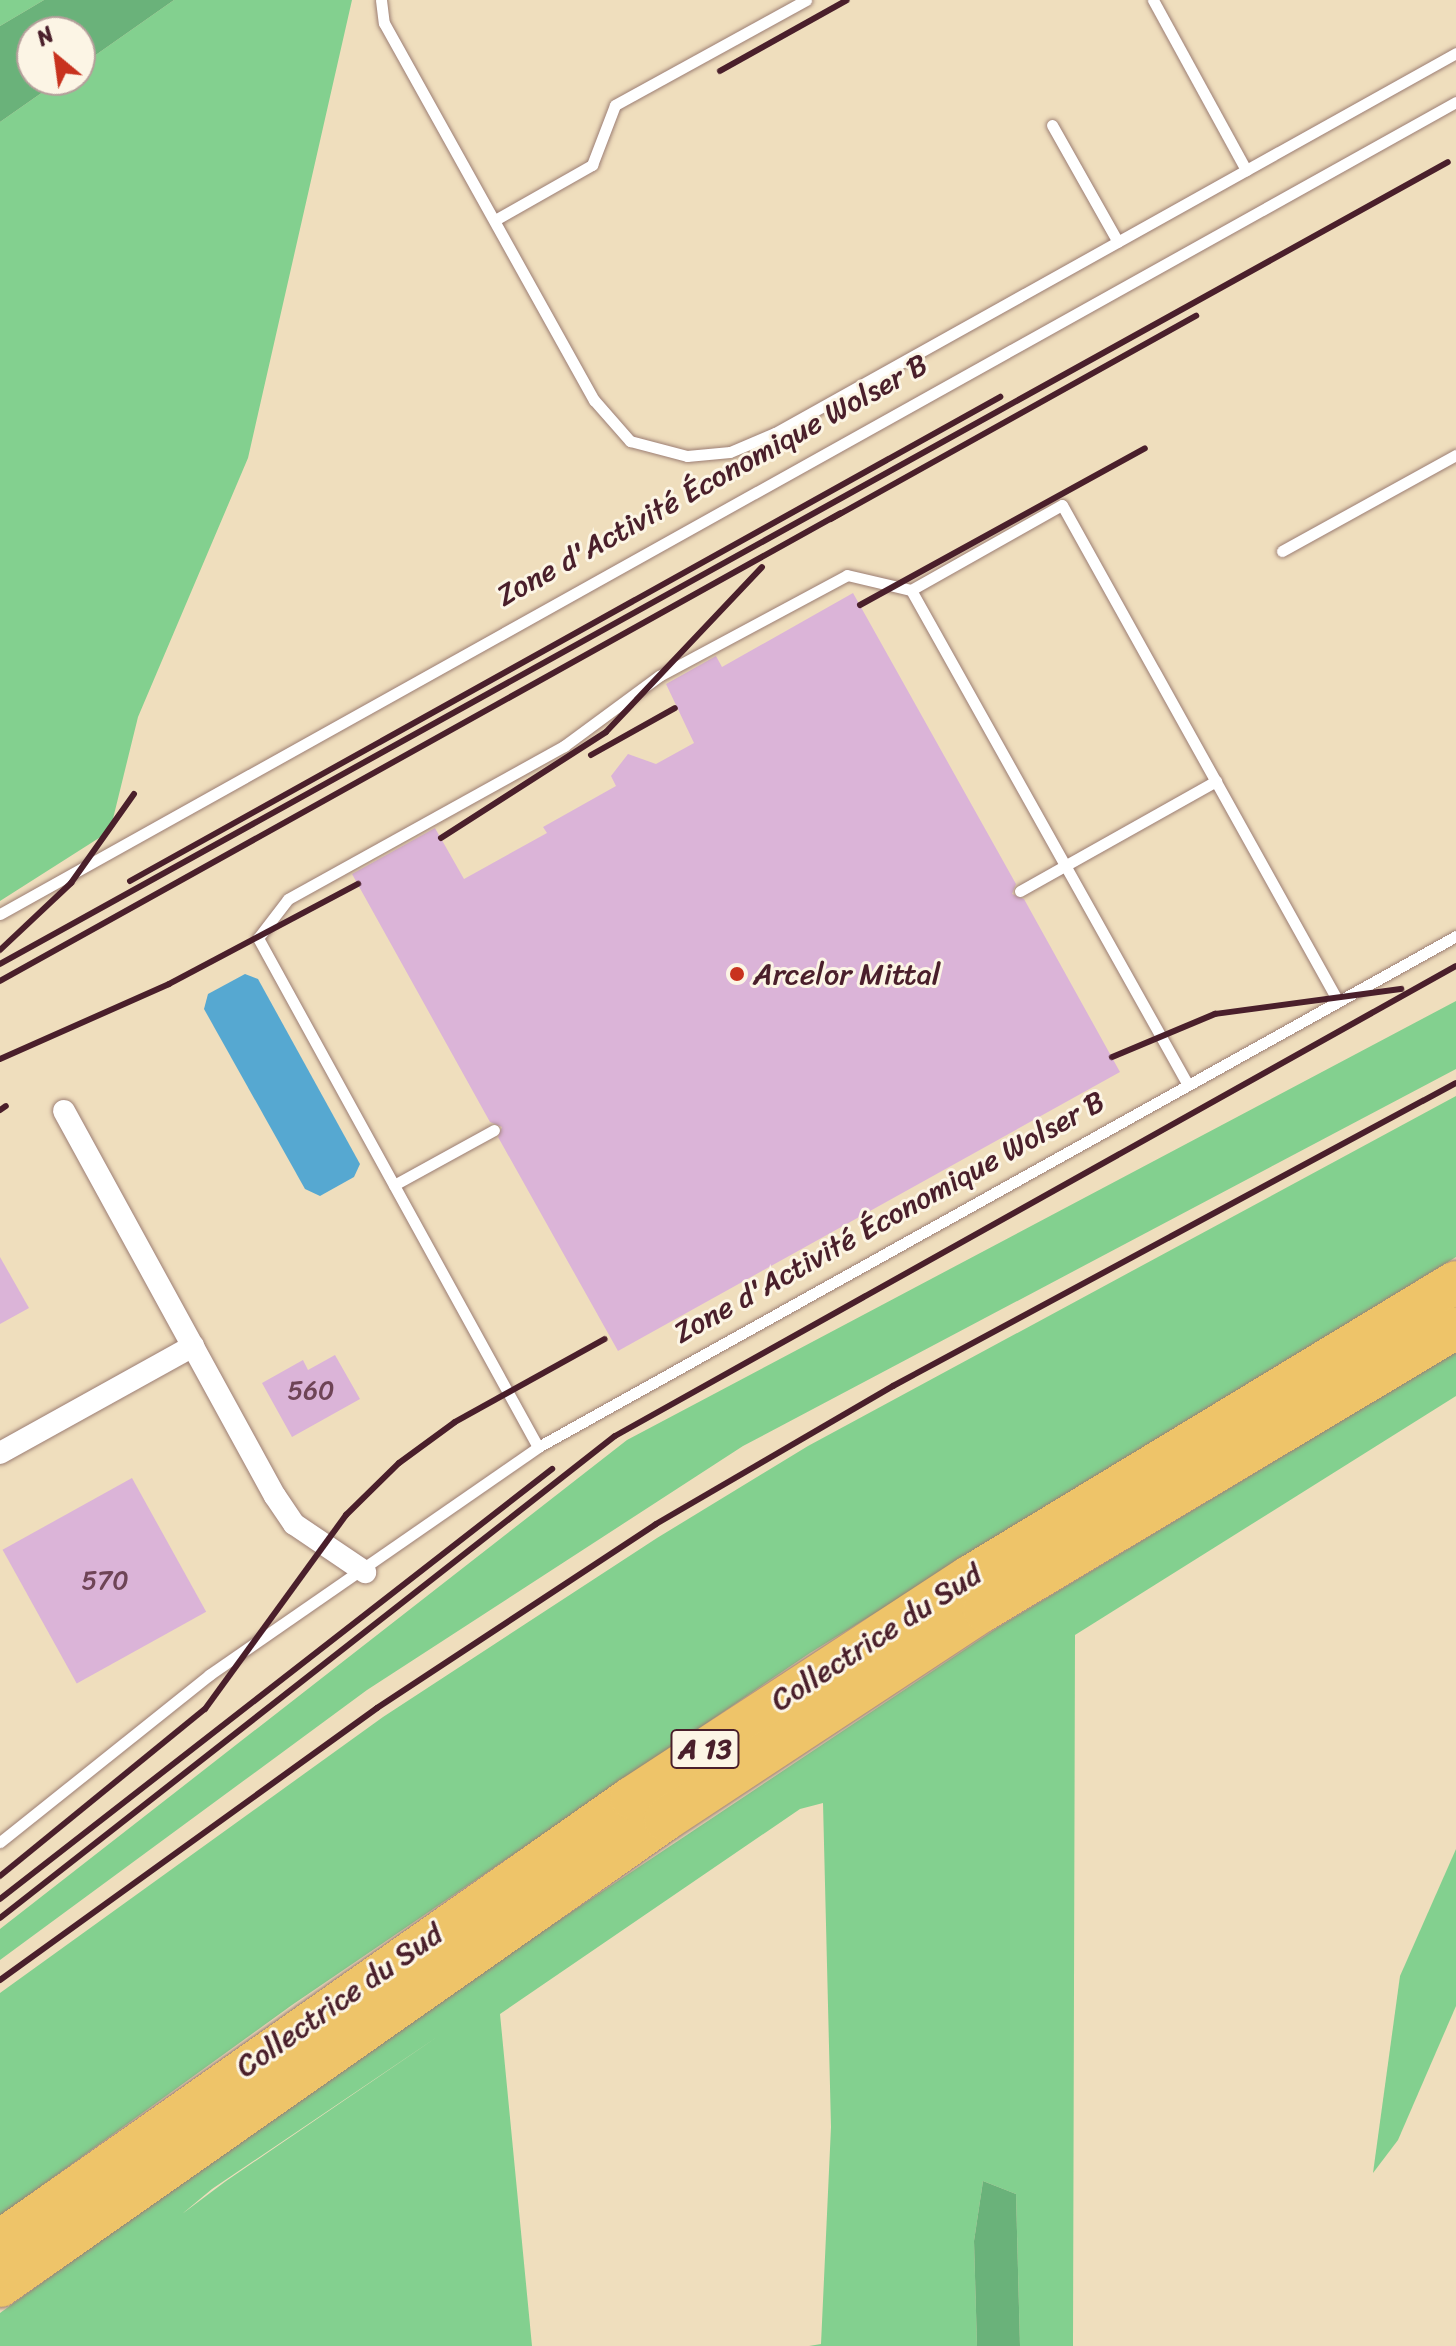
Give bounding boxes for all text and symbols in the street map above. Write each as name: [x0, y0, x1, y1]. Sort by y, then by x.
north arrow: [16, 16, 96, 96]
text: N: [29, 16, 61, 57]
street label: Zone d'Activité Économique Wolser B: [489, 345, 935, 615]
place label: Arcelor Mittal: [753, 956, 940, 992]
marker: Arcelor Mittal: [728, 965, 746, 983]
street label: Zone d'Activité Économique Wolser B: [666, 1082, 1112, 1352]
house number: 560: [287, 1375, 335, 1407]
street label: Collectrice du Sud: [764, 1556, 988, 1718]
house number: 570: [81, 1565, 129, 1597]
road number: A 13: [669, 1725, 741, 1773]
street label: Collectrice du Sud: [229, 1915, 449, 2085]

